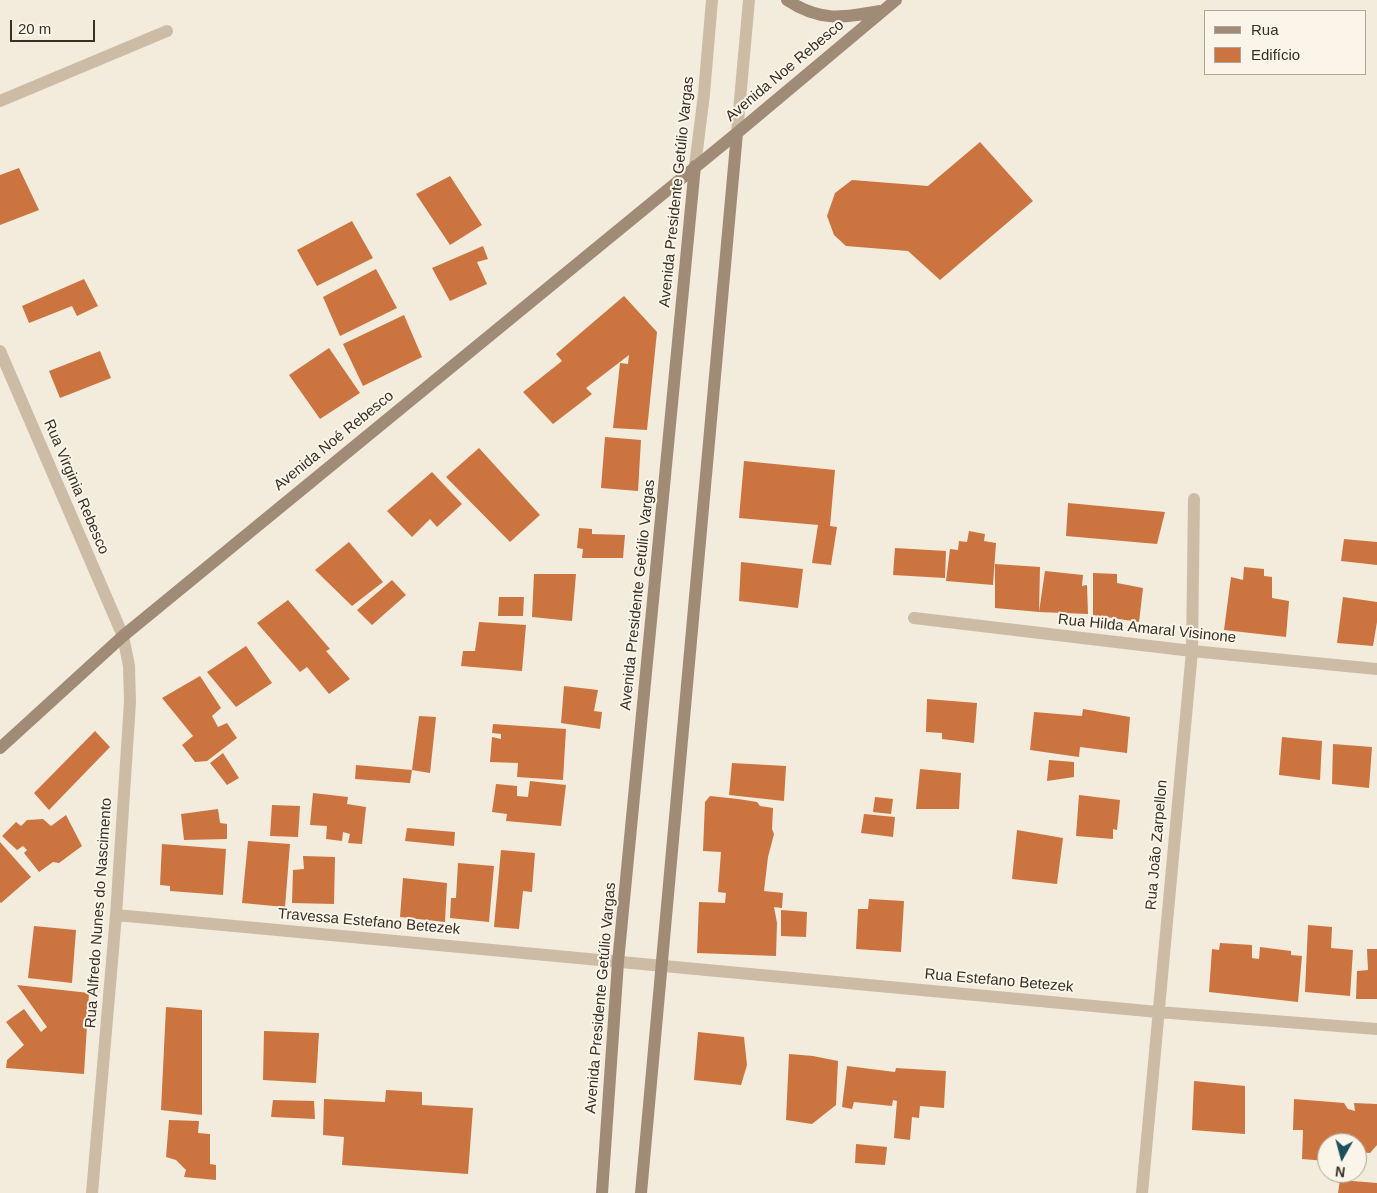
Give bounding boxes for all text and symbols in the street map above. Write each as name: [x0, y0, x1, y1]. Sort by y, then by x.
scale bar: [12, 10, 98, 42]
legend: [1204, 10, 1367, 75]
street label: Avenida Noe Rebesco: [722, 16, 848, 126]
text: 20 m: [18, 20, 51, 37]
text: Rua: [1251, 21, 1279, 38]
text: Edifício: [1251, 46, 1300, 63]
street label: Avenida Presidente Getúlio Vargas: [656, 76, 698, 308]
street label: Avenida Noé Rebesco: [270, 387, 398, 495]
street label: Rua Virginia Rebesco: [39, 417, 113, 557]
street label: Avenida Presidente Getúlio Vargas: [617, 479, 659, 711]
street label: Rua Hilda Amaral Visinone: [1057, 611, 1237, 647]
street label: Rua João Zarpellon: [1142, 779, 1172, 911]
street label: Rua Alfredo Nunes do Nascimento: [82, 797, 116, 1029]
street label: Avenida Presidente Getúlio Vargas: [582, 882, 620, 1114]
street label: Travessa Estefano Betezek: [277, 905, 461, 939]
street label: Rua Estefano Betezek: [924, 966, 1074, 996]
north arrow: [1317, 1133, 1367, 1183]
text: N: [1334, 1163, 1346, 1180]

